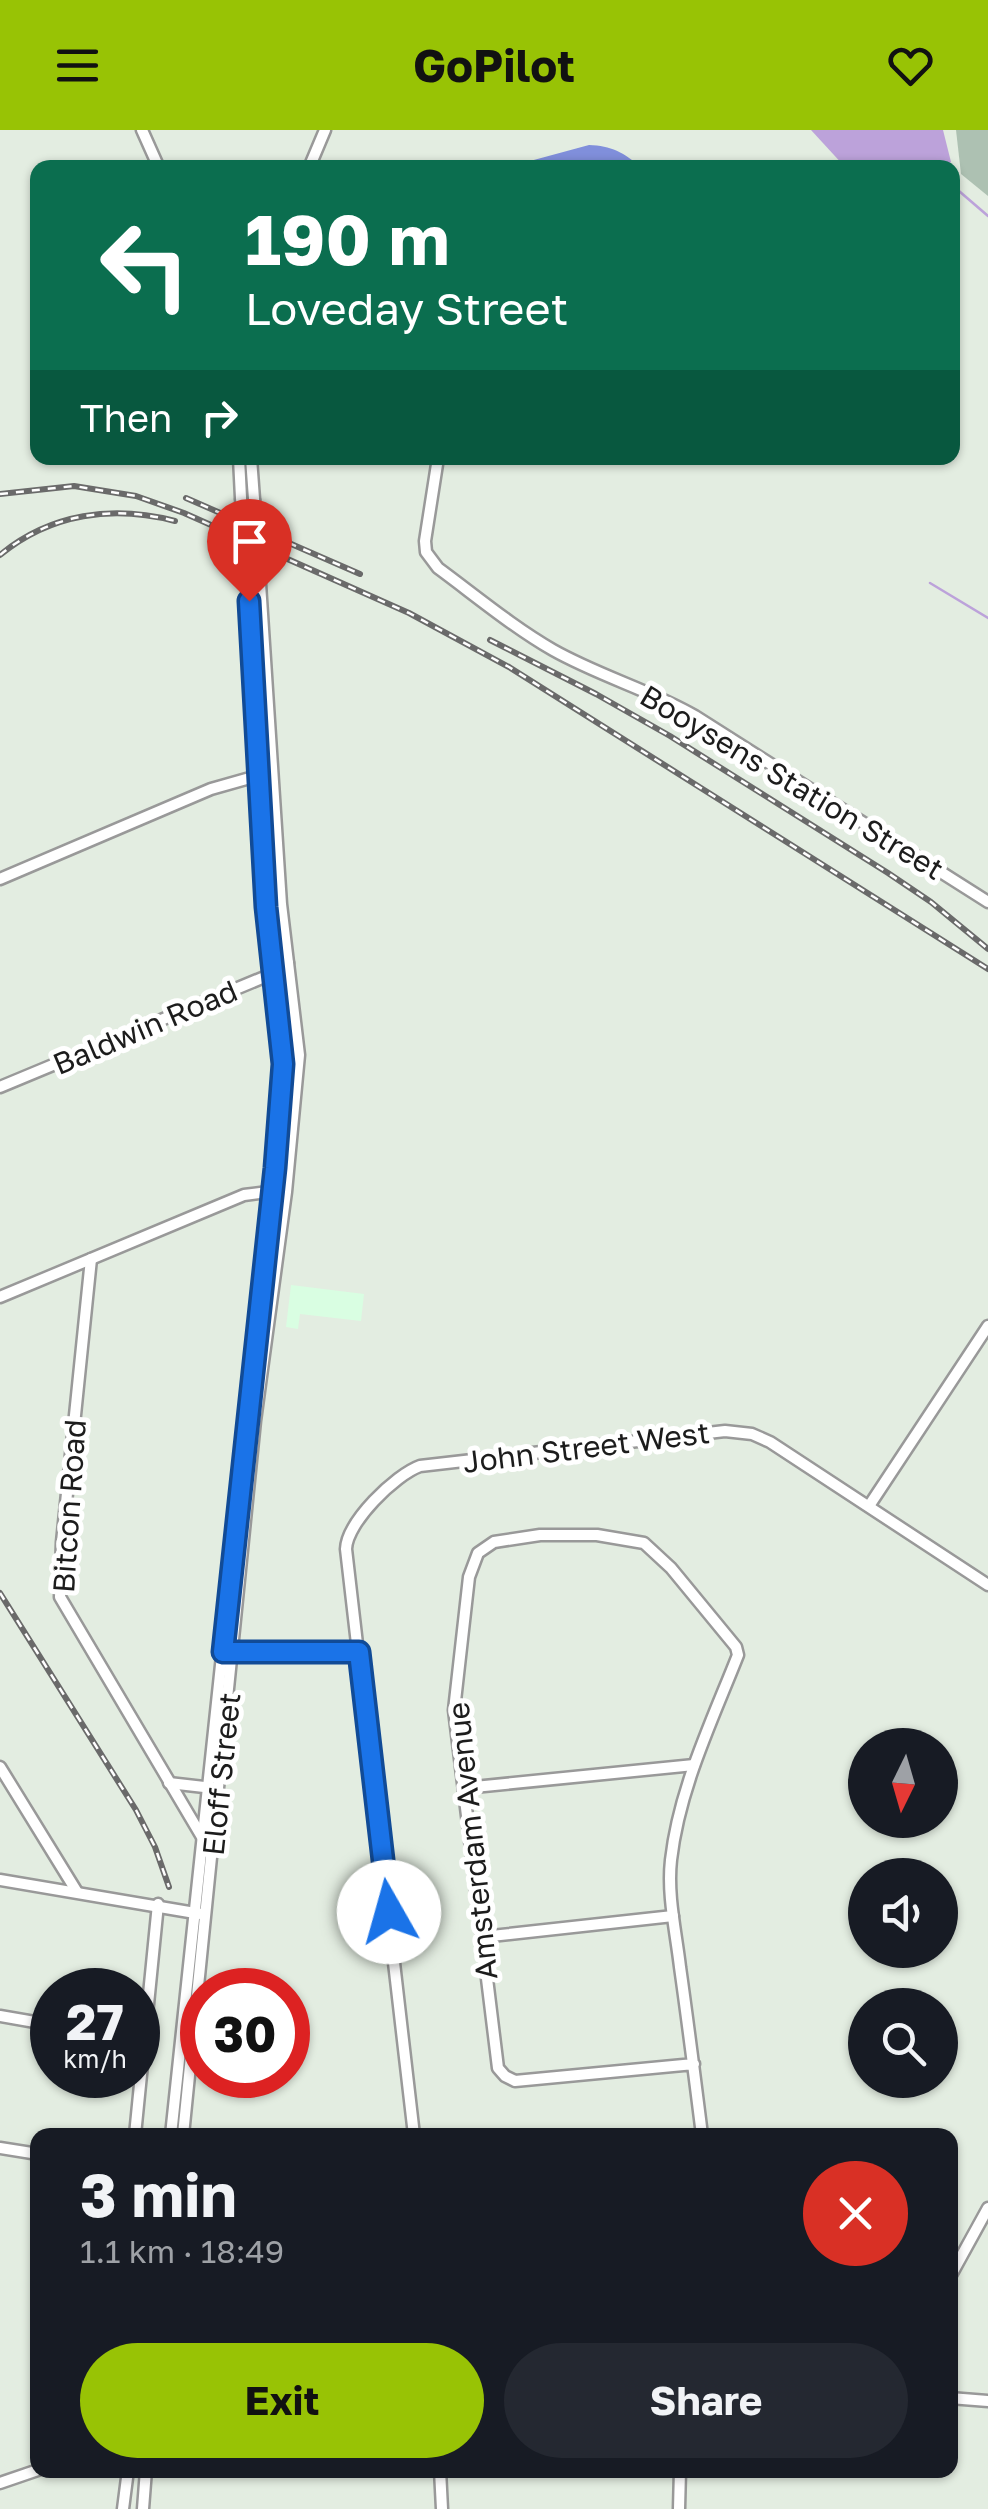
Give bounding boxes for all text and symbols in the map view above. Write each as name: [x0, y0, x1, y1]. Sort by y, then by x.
icon: menu: [50, 38, 105, 93]
text: GoPilot: [413, 38, 575, 92]
icon: heart: [883, 38, 938, 93]
text: 190 m: [245, 196, 450, 280]
icon: left: [80, 200, 210, 330]
text: Loveday Street: [245, 281, 569, 335]
icon: right: [192, 390, 247, 445]
text: Then: [80, 395, 172, 440]
pin: [207, 499, 292, 602]
icon: arrive: [222, 514, 277, 569]
street label: Booysens Station Street: [634, 677, 950, 887]
street label: Baldwin Road: [47, 972, 243, 1082]
street label: John Street West: [461, 1414, 711, 1480]
street label: Bitcon Road: [45, 1418, 93, 1594]
street label: Eloff Street: [195, 1691, 247, 1857]
street label: Amsterdam Avenue: [440, 1701, 504, 1981]
north arrow: [848, 1728, 958, 1838]
map controls: [848, 1728, 958, 2098]
button: sound: [848, 1858, 958, 1968]
position arrow: [337, 1860, 441, 1964]
speed limit sign: 30: [180, 1968, 310, 2098]
button: search: [848, 1988, 958, 2098]
text: 27: [66, 1991, 124, 2051]
text: km/h: [63, 2043, 127, 2074]
text: 3 min: [80, 2158, 237, 2230]
button: close: [803, 2161, 908, 2266]
text: 1.1 km · 18:49: [80, 2232, 284, 2270]
button: Exit: [80, 2343, 484, 2458]
button: Share: [504, 2343, 908, 2458]

